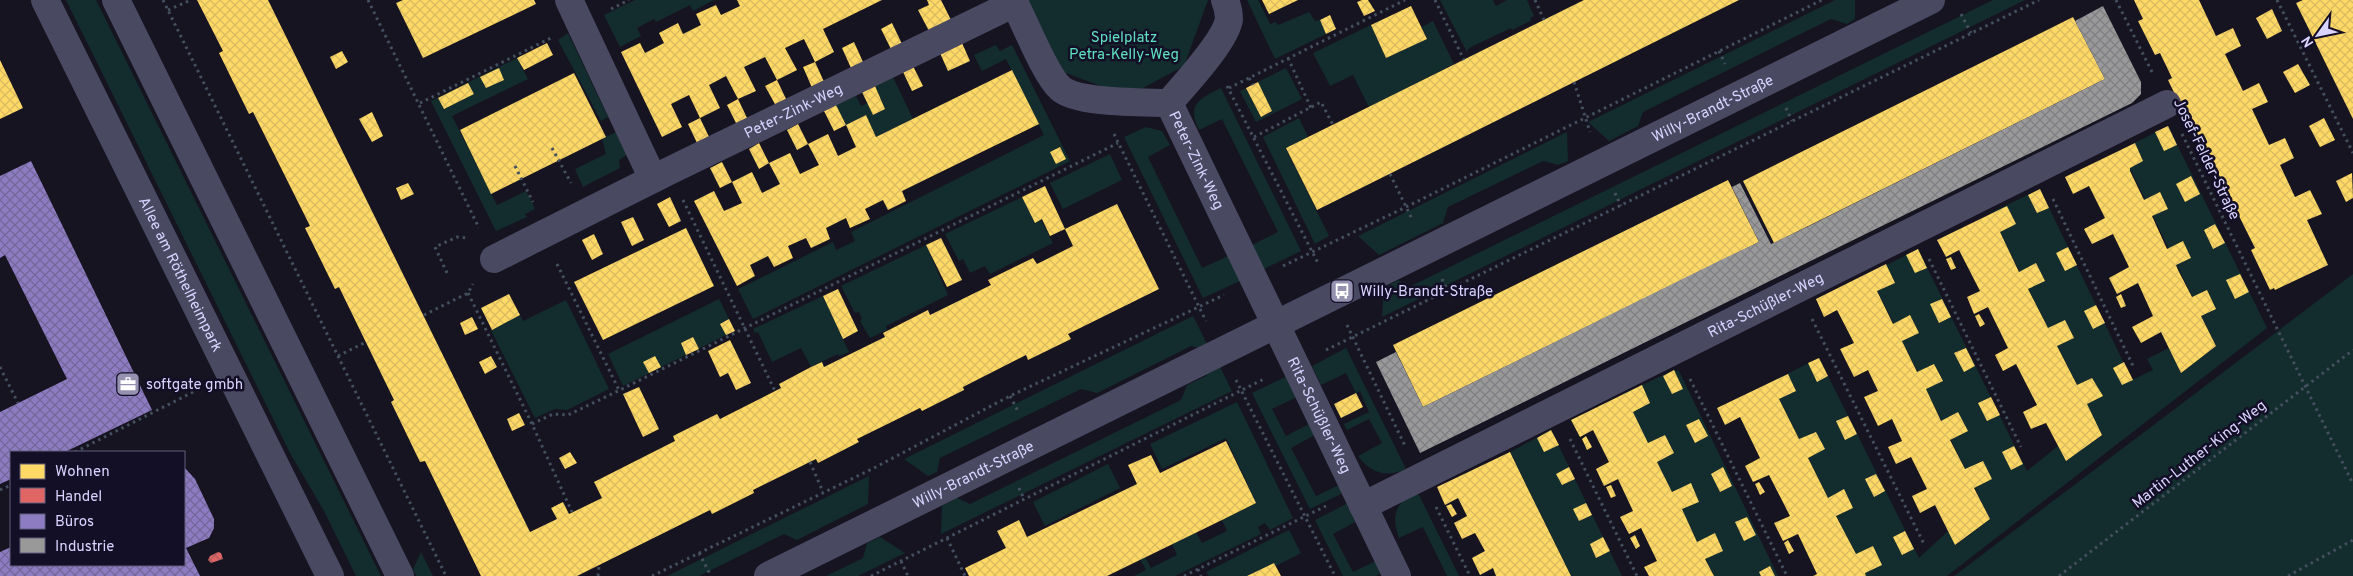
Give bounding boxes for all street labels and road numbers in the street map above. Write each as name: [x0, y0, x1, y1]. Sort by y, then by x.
street label: Willy-Brandt-Straße: [1649, 71, 1777, 148]
street label: Peter-Zink-Weg: [742, 80, 846, 144]
street label: Josef-Felder-Straße: [2168, 96, 2243, 223]
street label: Peter-Zink-Weg: [1163, 108, 1227, 213]
street label: Allee am Röthelheimpark: [133, 194, 226, 356]
street label: Rita-Schüßler-Weg: [1705, 269, 1827, 343]
street label: Rita-Schüßler-Weg: [1282, 354, 1354, 477]
street label: Martin-Luther-King-Weg: [2129, 397, 2271, 514]
street label: Willy-Brandt-Straße: [910, 438, 1038, 514]

